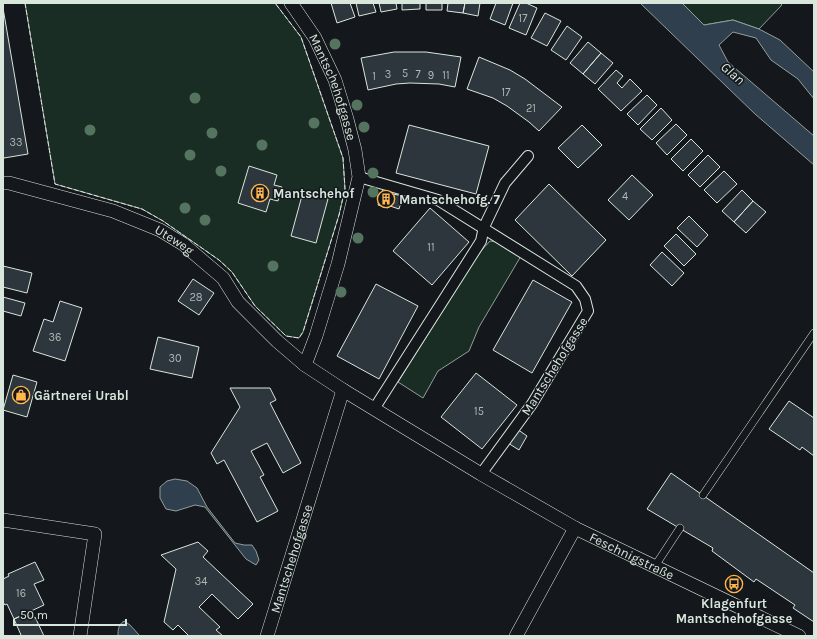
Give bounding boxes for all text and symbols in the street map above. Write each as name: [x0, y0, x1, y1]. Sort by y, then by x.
house number: 17: [519, 12, 527, 25]
street label: Mantschehofgasse: [306, 31, 359, 142]
water label: Glan: [717, 58, 748, 88]
house number: 5: [402, 67, 408, 80]
house number: 3: [385, 68, 391, 81]
house number: 7: [415, 68, 421, 81]
house number: 9: [428, 69, 434, 82]
house number: 11: [442, 69, 450, 82]
house number: 1: [372, 70, 376, 83]
house number: 17: [502, 86, 510, 99]
house number: 21: [526, 102, 536, 115]
house number: 33: [10, 136, 23, 149]
building icon: Mantschehof: [250, 183, 270, 203]
place label: Mantschehof: [273, 186, 354, 201]
building icon: Mantschehofg. 7: [376, 189, 396, 209]
house number: 4: [622, 190, 628, 203]
place label: Mantschehofg. 7: [399, 192, 501, 207]
street label: Uteweg: [152, 222, 198, 259]
house number: 11: [427, 241, 435, 254]
house number: 28: [189, 291, 203, 304]
street label: Mantschehofgasse: [518, 314, 591, 418]
house number: 36: [49, 331, 61, 344]
house number: 30: [168, 352, 182, 365]
shop icon: Gärtnerei Urabl: [11, 385, 31, 405]
place label: Gärtnerei Urabl: [34, 388, 129, 403]
house number: 15: [474, 405, 484, 418]
street label: Mantschehofgasse: [268, 502, 315, 615]
street label: Feschnigstraße: [587, 529, 677, 583]
bus stop icon: Klagenfurt Mantschehofgasse: [724, 574, 744, 594]
house number: 34: [195, 575, 207, 588]
house number: 16: [16, 587, 26, 600]
place label: Klagenfurt Mantschehofgasse: [676, 596, 792, 626]
scale bar: [14, 601, 126, 627]
text: 50 m: [20, 608, 48, 622]

